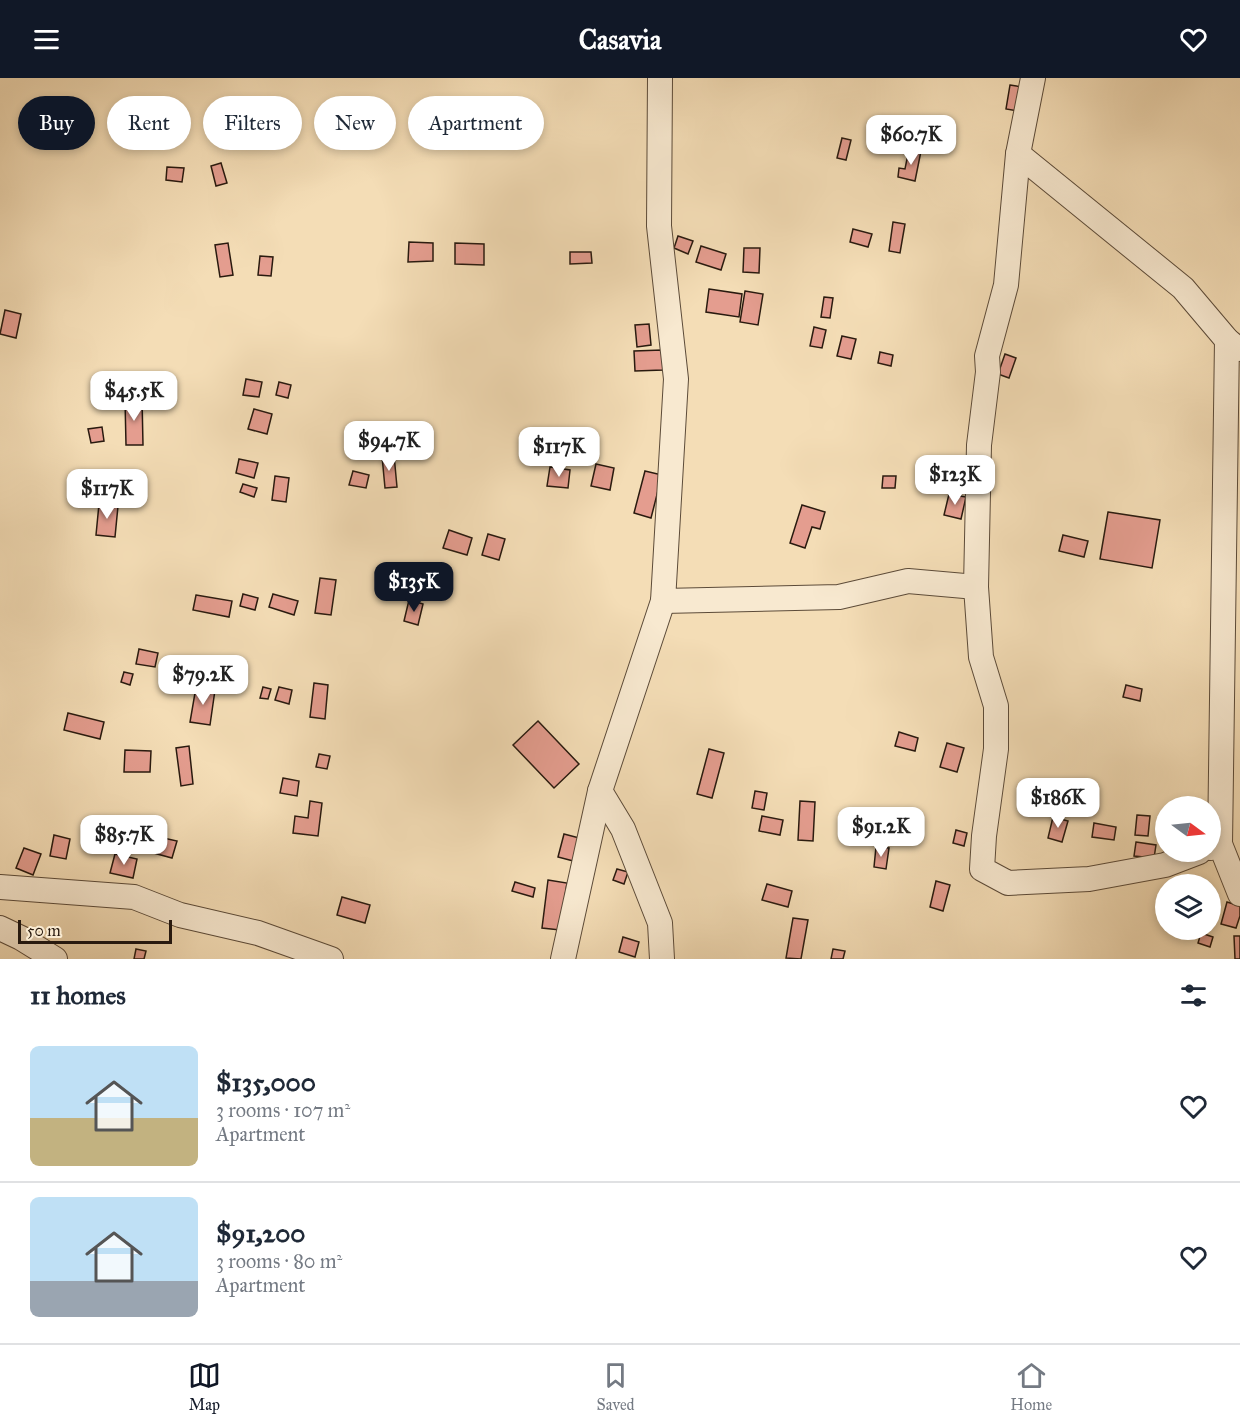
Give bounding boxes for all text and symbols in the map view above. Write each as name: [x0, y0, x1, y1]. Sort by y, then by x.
icon: menu: [30, 23, 63, 56]
text: Casavia: [579, 23, 661, 56]
icon: heart: [1177, 23, 1210, 56]
chip: Buy: [18, 96, 95, 150]
chip: Rent: [107, 96, 191, 150]
chip: Filters: [203, 96, 302, 150]
chip: New: [314, 96, 396, 150]
chip: Apartment: [408, 96, 544, 150]
pin: $60.7K: [862, 115, 960, 166]
text: $60.7K: [880, 122, 942, 146]
pin: $45.5K: [85, 371, 183, 422]
text: $45.5K: [104, 378, 164, 402]
pin: $94.7K: [340, 421, 438, 472]
pin: $117K: [517, 427, 601, 478]
text: $94.7K: [358, 428, 420, 452]
text: $117K: [533, 434, 585, 458]
pin: $123K: [913, 455, 997, 506]
text: $123K: [929, 462, 981, 486]
pin: $117K: [65, 469, 149, 520]
text: $117K: [81, 476, 133, 500]
pin: $135K: [372, 562, 456, 613]
text: $135K: [388, 569, 440, 593]
pin: $79.2K: [154, 655, 252, 706]
text: $79.2K: [172, 662, 234, 686]
pin: $186K: [1016, 778, 1100, 829]
text: $186K: [1031, 785, 1085, 809]
north arrow: [1155, 796, 1221, 862]
map controls: [1155, 796, 1221, 940]
pin: $91.2K: [832, 807, 930, 858]
text: $91.2K: [852, 814, 910, 838]
pin: $85.7K: [75, 815, 173, 866]
text: $85.7K: [94, 822, 154, 846]
button: layers: [1155, 874, 1221, 940]
scale bar: [18, 917, 172, 944]
text: 50 m: [27, 921, 61, 940]
text: 11 homes: [30, 979, 126, 1011]
icon: filters: [1177, 979, 1210, 1012]
text: $135,000: [216, 1066, 316, 1098]
icon: home: [78, 1070, 150, 1142]
icon: heart: [1177, 1090, 1210, 1123]
text: 3 rooms · 107 m²: [216, 1098, 350, 1122]
text: Apartment: [216, 1122, 305, 1146]
text: $91,200: [216, 1217, 305, 1249]
icon: home: [78, 1221, 150, 1293]
icon: heart: [1177, 1241, 1210, 1274]
text: 3 rooms · 80 m²: [216, 1249, 342, 1273]
text: Apartment: [216, 1273, 305, 1297]
tab: Map: [188, 1359, 221, 1414]
tab: Saved: [597, 1359, 635, 1414]
tab: Home: [1010, 1359, 1052, 1414]

